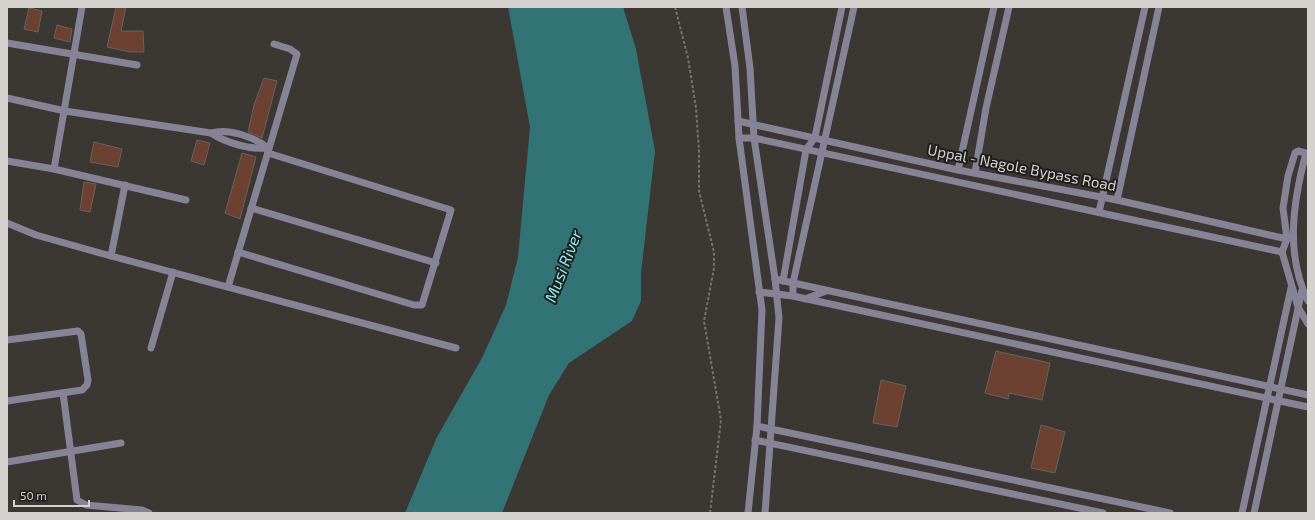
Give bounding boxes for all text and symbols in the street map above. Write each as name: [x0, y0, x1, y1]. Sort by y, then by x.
street label: Uppal - Nagole Bypass Road: [926, 140, 1118, 194]
water label: Musi River: [540, 226, 585, 305]
scale bar: [14, 482, 89, 508]
text: 50 m: [20, 488, 47, 502]

